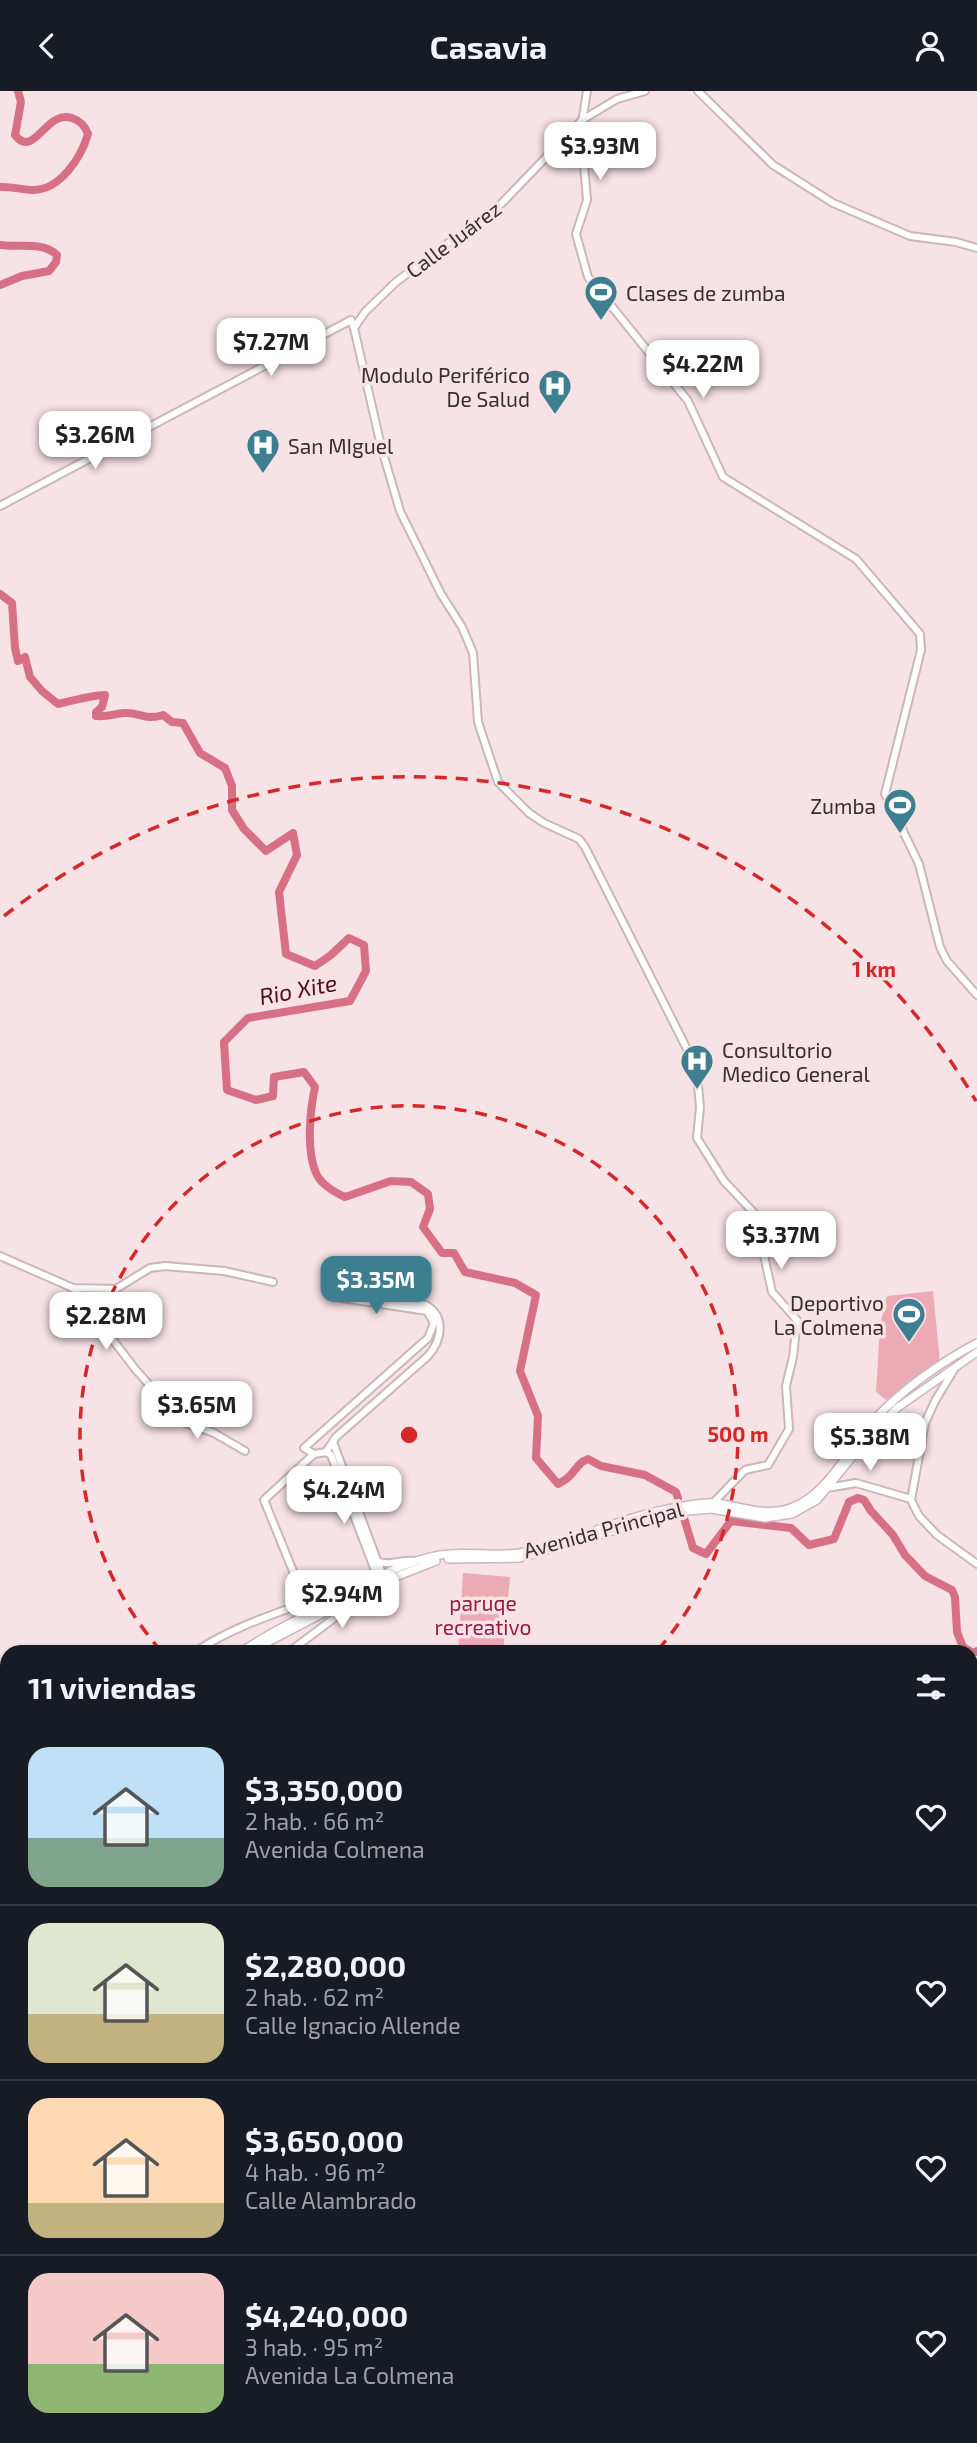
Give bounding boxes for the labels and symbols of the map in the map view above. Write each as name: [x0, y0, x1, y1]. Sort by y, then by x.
pin: $3.93M: [543, 123, 657, 182]
street label: Calle Juárez: [401, 195, 505, 283]
sports icon: Clases de zumba: [582, 273, 620, 322]
place label: Clases de zumba: [626, 280, 786, 305]
pin: $7.27M: [214, 319, 328, 378]
pin: $4.22M: [646, 341, 760, 400]
place label: Modulo Periférico De Salud: [361, 362, 530, 411]
hospital icon: Modulo Periférico De Salud: [536, 367, 574, 416]
pin: $3.26M: [38, 411, 152, 471]
hospital icon: San MIguel: [244, 426, 282, 475]
place label: San MIguel: [288, 433, 394, 458]
sports icon: Zumba: [881, 786, 919, 835]
place label: Zumba: [810, 793, 876, 818]
text: 1 km: [852, 956, 896, 981]
water label: Rio Xite: [257, 968, 339, 1010]
place label: Consultorio Medico General: [722, 1037, 871, 1086]
hospital icon: Consultorio Medico General: [678, 1042, 716, 1091]
pin: $3.37M: [724, 1211, 838, 1271]
pin: $3.35M: [319, 1257, 433, 1316]
place label: Deportivo La Colmena: [773, 1290, 884, 1339]
pin: $2.28M: [49, 1293, 163, 1352]
sports icon: Deportivo La Colmena: [890, 1295, 928, 1344]
pin: $3.65M: [140, 1381, 254, 1441]
pin: $5.38M: [813, 1413, 927, 1473]
text: 500 m: [707, 1421, 769, 1446]
centre of rings: [397, 1423, 421, 1447]
pin: $4.24M: [287, 1467, 401, 1526]
street label: Avenida Principal: [520, 1495, 686, 1562]
pin: $2.94M: [285, 1571, 399, 1630]
park label: paruqe recreativo: [435, 1590, 531, 1639]

